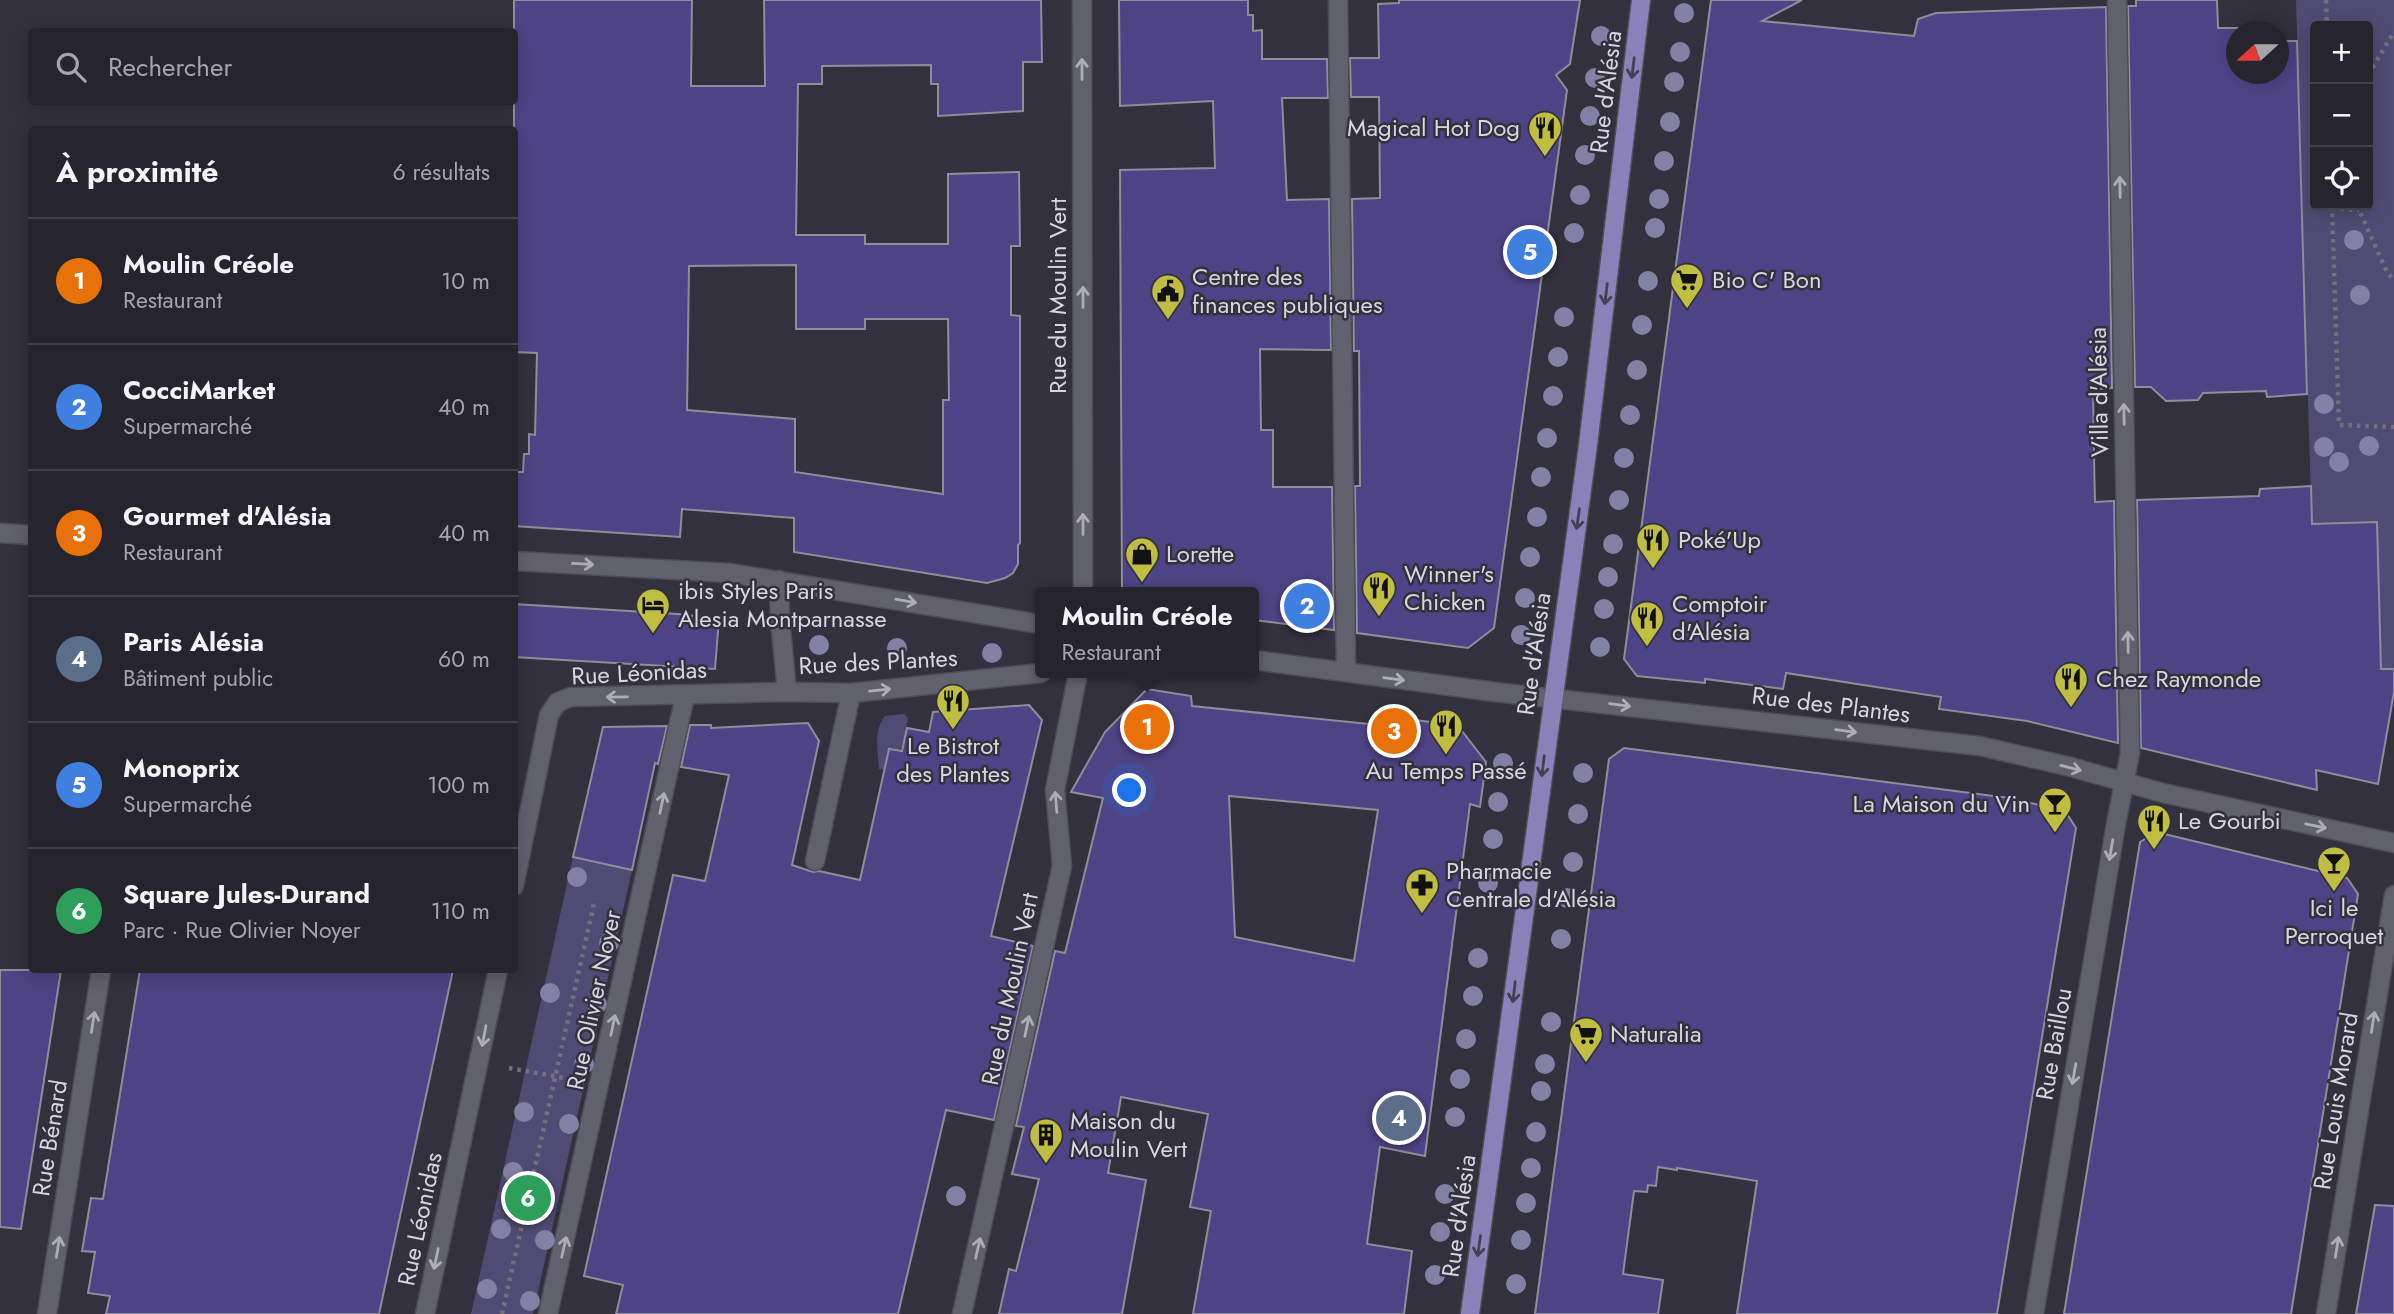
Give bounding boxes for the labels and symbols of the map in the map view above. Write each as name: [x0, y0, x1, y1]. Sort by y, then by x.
north arrow: [2226, 21, 2289, 84]
street label: Rue d'Alésia: [1581, 28, 1630, 155]
one-way arrow: [1627, 56, 1640, 79]
one-way arrow: [1075, 58, 1089, 81]
restaurant icon: Magical Hot Dog: [1526, 109, 1564, 158]
place label: Magical Hot Dog: [1347, 110, 1520, 145]
one-way arrow: [2113, 175, 2127, 198]
street label: Rue du Moulin Vert: [1040, 198, 1075, 394]
pin: 5: [1507, 226, 1553, 278]
place label: Centre des finances publiques: [1192, 259, 1383, 322]
supermarket icon: Bio C' Bon: [1668, 261, 1706, 310]
place label: Bio C' Bon: [1712, 262, 1822, 297]
public building icon: Centre des finances publiques: [1149, 272, 1187, 321]
one-way arrow: [1600, 282, 1613, 305]
one-way arrow: [1076, 285, 1090, 308]
street label: Villa d'Alésia: [2080, 327, 2117, 457]
one-way arrow: [2117, 403, 2131, 426]
one-way arrow: [1571, 507, 1584, 530]
one-way arrow: [1076, 513, 1090, 536]
restaurant icon: Poké'Up: [1634, 521, 1672, 570]
place label: Poké'Up: [1678, 522, 1761, 557]
shop icon: Lorette: [1123, 535, 1161, 584]
place label: Lorette: [1166, 536, 1234, 571]
place label: Winner's Chicken: [1404, 556, 1494, 619]
one-way arrow: [571, 558, 594, 571]
restaurant icon: Winner's Chicken: [1360, 569, 1398, 618]
place label: ibis Styles Paris Alesia Montparnasse: [678, 573, 887, 636]
pin: 2: [1284, 580, 1330, 632]
hotel icon: ibis Styles Paris Alesia Montparnasse: [634, 586, 672, 635]
place label: Comptoir d'Alésia: [1672, 586, 1768, 649]
street label: Rue d'Alésia: [1508, 590, 1559, 718]
one-way arrow: [894, 595, 916, 608]
restaurant icon: Comptoir d'Alésia: [1628, 599, 1666, 648]
one-way arrow: [2121, 630, 2135, 653]
street label: Rue des Plantes: [798, 640, 958, 683]
street label: Rue Léonidas: [570, 651, 708, 694]
restaurant icon: Chez Raymonde: [2052, 660, 2090, 709]
place label: Chez Raymonde: [2096, 661, 2261, 696]
one-way arrow: [1382, 672, 1405, 685]
street label: Rue des Plantes: [1750, 677, 1912, 732]
restaurant icon: Le Bistrot des Plantes: [934, 682, 972, 731]
one-way arrow: [868, 683, 890, 696]
one-way arrow: [605, 690, 628, 703]
one-way arrow: [1609, 699, 1631, 712]
pin: 1: [1124, 701, 1170, 753]
pin: 3: [1371, 705, 1417, 757]
restaurant icon: Au Temps Passé: [1427, 707, 1465, 756]
one-way arrow: [1835, 725, 1857, 738]
place label: Le Bistrot des Plantes: [896, 728, 1010, 791]
place label: Au Temps Passé: [1365, 753, 1527, 788]
one-way arrow: [1537, 754, 1550, 777]
one-way arrow: [2059, 762, 2081, 775]
your location: [1112, 773, 1146, 807]
bar icon: La Maison du Vin: [2036, 785, 2074, 834]
place label: La Maison du Vin: [1852, 786, 2030, 821]
one-way arrow: [1049, 791, 1062, 814]
one-way arrow: [655, 792, 669, 815]
restaurant icon: Le Gourbi: [2135, 802, 2173, 851]
place label: Le Gourbi: [2178, 803, 2281, 838]
one-way arrow: [2304, 820, 2327, 833]
one-way arrow: [2104, 838, 2117, 861]
bar icon: Ici le Perroquet: [2315, 844, 2353, 893]
place label: Pharmacie Centrale d'Alésia: [1446, 853, 1616, 916]
pharmacy icon: Pharmacie Centrale d'Alésia: [1403, 866, 1441, 915]
street label: Rue du Moulin Vert: [972, 889, 1047, 1088]
place label: Ici le Perroquet: [2285, 890, 2383, 953]
street label: Rue Olivier Noyer: [557, 906, 630, 1093]
one-way arrow: [1508, 980, 1521, 1003]
street label: Rue Baillou: [2026, 985, 2081, 1103]
street label: Rue Louis Morard: [2304, 1010, 2367, 1192]
one-way arrow: [87, 1011, 100, 1034]
one-way arrow: [2367, 1011, 2380, 1034]
one-way arrow: [608, 1015, 621, 1037]
one-way arrow: [1022, 1015, 1035, 1037]
supermarket icon: Naturalia: [1567, 1015, 1605, 1064]
place label: Naturalia: [1610, 1016, 1702, 1051]
one-way arrow: [477, 1024, 490, 1047]
one-way arrow: [2067, 1062, 2080, 1085]
street label: Rue Bénard: [23, 1077, 76, 1199]
pin: 4: [1376, 1092, 1422, 1144]
place label: Maison du Moulin Vert: [1070, 1103, 1187, 1166]
building icon: Maison du Moulin Vert: [1027, 1116, 1065, 1165]
street label: Rue Léonidas: [388, 1149, 451, 1289]
street label: Rue d'Alésia: [1433, 1152, 1484, 1280]
pin: 6: [505, 1172, 551, 1224]
one-way arrow: [1473, 1234, 1486, 1257]
one-way arrow: [52, 1236, 65, 1258]
one-way arrow: [557, 1236, 571, 1259]
one-way arrow: [2331, 1236, 2344, 1259]
one-way arrow: [972, 1237, 985, 1259]
one-way arrow: [429, 1247, 443, 1270]

